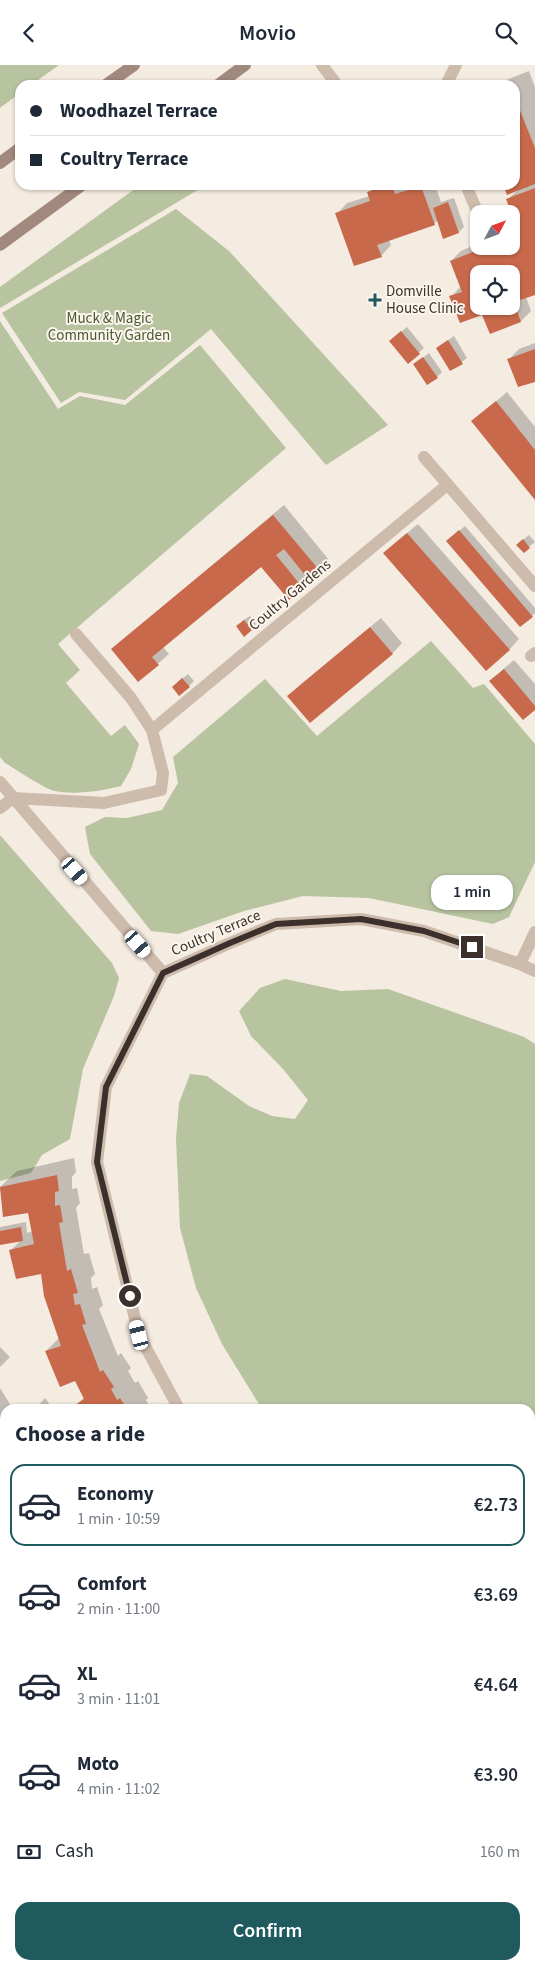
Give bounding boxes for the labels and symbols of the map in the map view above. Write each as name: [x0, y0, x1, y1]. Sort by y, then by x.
north arrow: [470, 205, 520, 255]
place label: Domville House Clinic: [386, 281, 464, 319]
marker: Domville House Clinic: [368, 293, 382, 307]
park label: Muck & Magic Community Garden: [48, 308, 170, 346]
street label: Coultry Gardens: [244, 554, 336, 636]
car: [59, 855, 90, 887]
callout: 1 min: [431, 875, 513, 909]
street label: Coultry Terrace: [168, 905, 264, 961]
car: [122, 928, 153, 960]
route end: [461, 936, 483, 958]
route start: [119, 1285, 141, 1307]
car: [128, 1319, 149, 1351]

